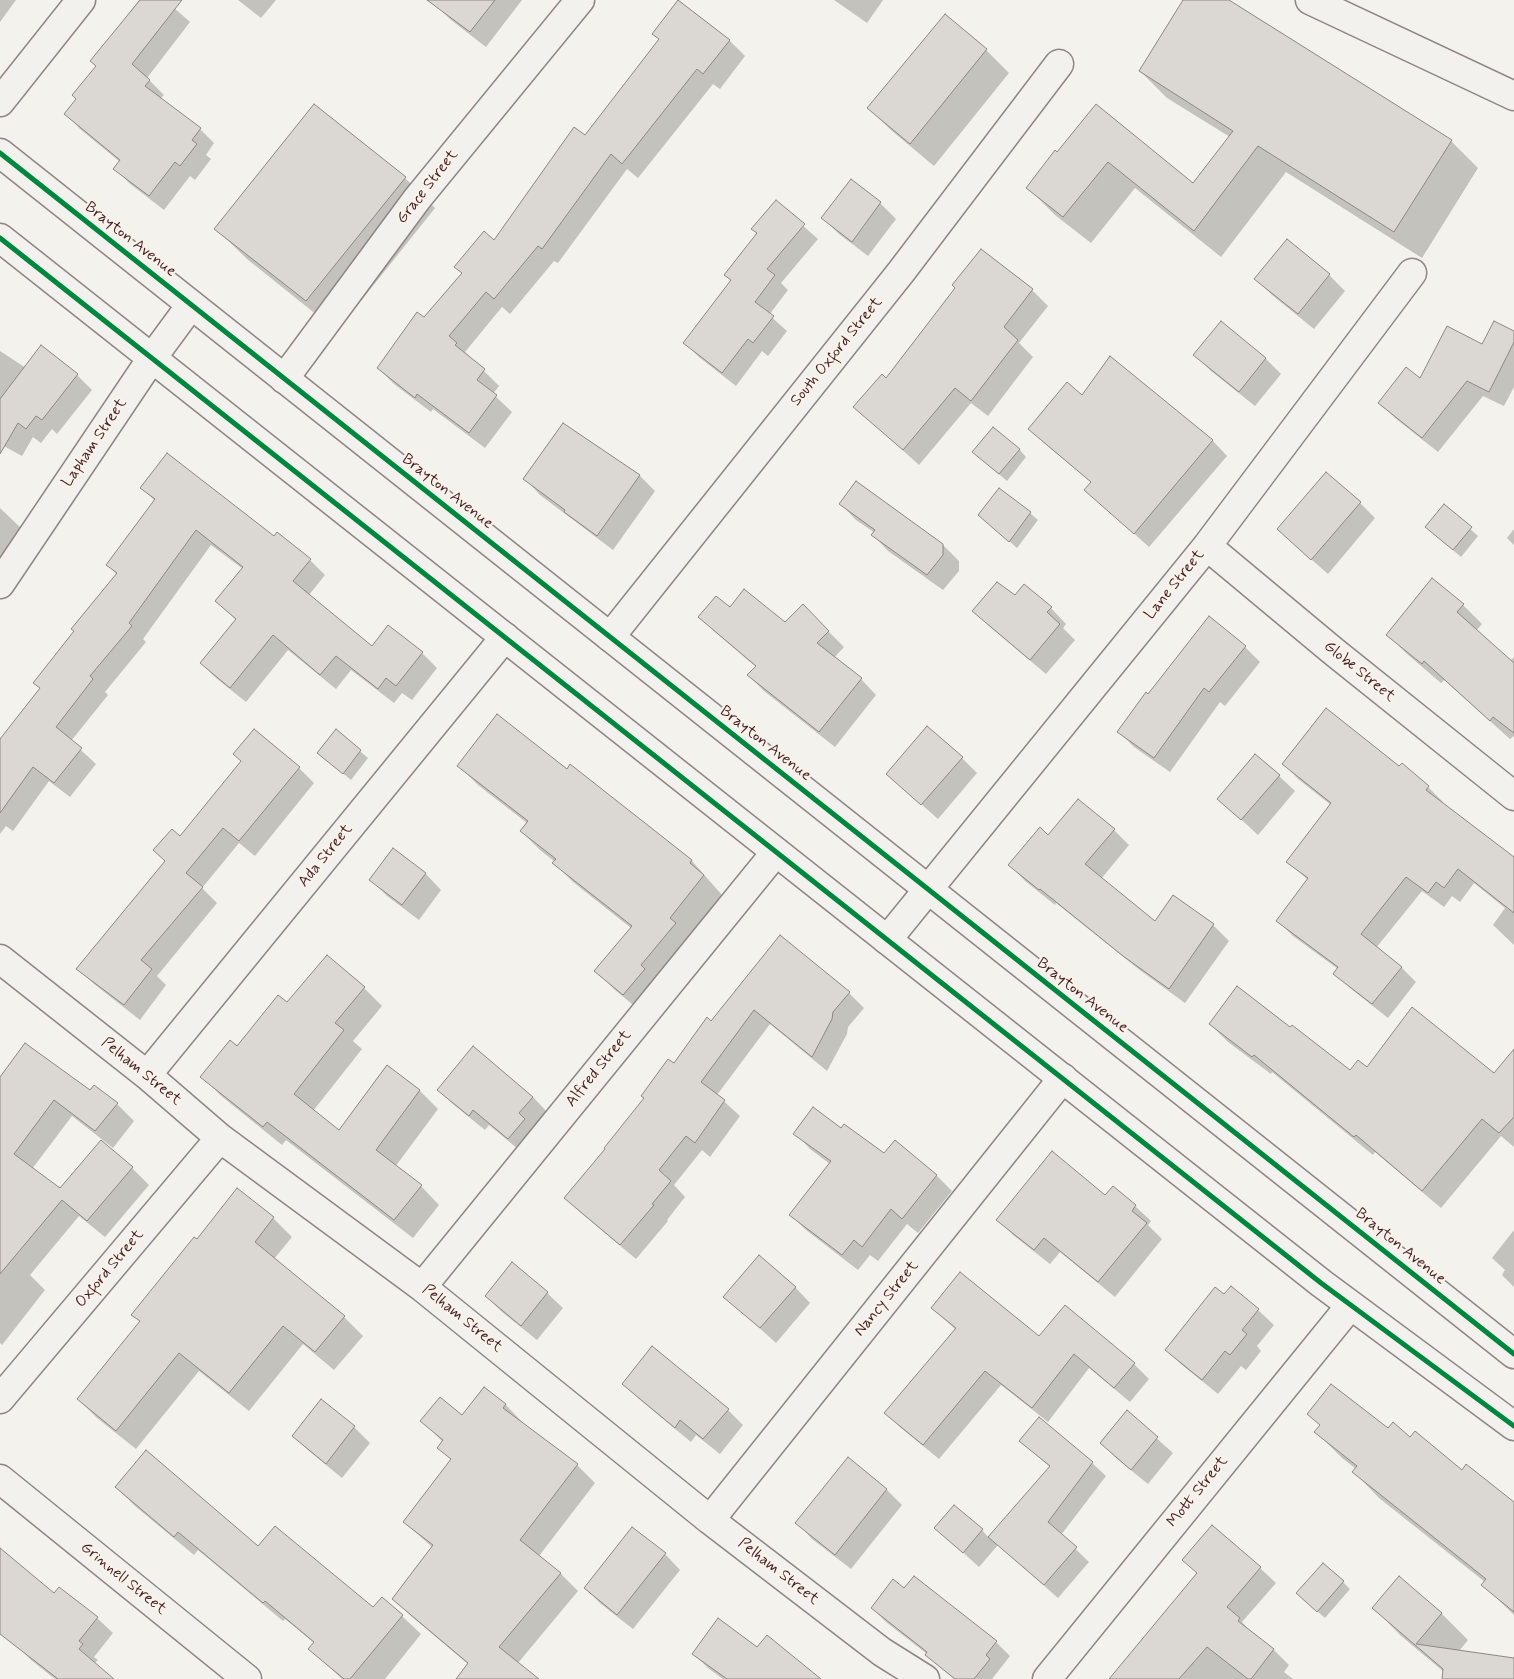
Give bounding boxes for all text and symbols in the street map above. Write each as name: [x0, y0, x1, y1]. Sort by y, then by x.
street label: Grace Street: [393, 146, 463, 228]
street label: Brayton Avenue: [80, 198, 180, 282]
street label: South Oxford Street: [787, 293, 887, 411]
street label: Lapham Street: [58, 395, 132, 491]
street label: Brayton Avenue: [397, 450, 497, 534]
street label: Lane Street: [1141, 546, 1209, 624]
street label: Globe Street: [1319, 637, 1399, 707]
street label: Brayton Avenue: [715, 702, 815, 786]
street label: Ada Street: [295, 821, 357, 891]
street label: Brayton Avenue: [1032, 954, 1132, 1038]
street label: Alfred Street: [562, 1027, 636, 1111]
street label: Pelham Street: [97, 1034, 185, 1110]
street label: Brayton Avenue: [1351, 1205, 1449, 1289]
street label: Oxford Street: [72, 1226, 148, 1312]
street label: Nancy Street: [851, 1257, 923, 1341]
street label: Pelham Street: [418, 1281, 506, 1357]
street label: Mott Street: [1163, 1452, 1233, 1532]
street label: Pelham Street: [734, 1534, 822, 1610]
street label: Grinnell Street: [76, 1538, 170, 1620]

